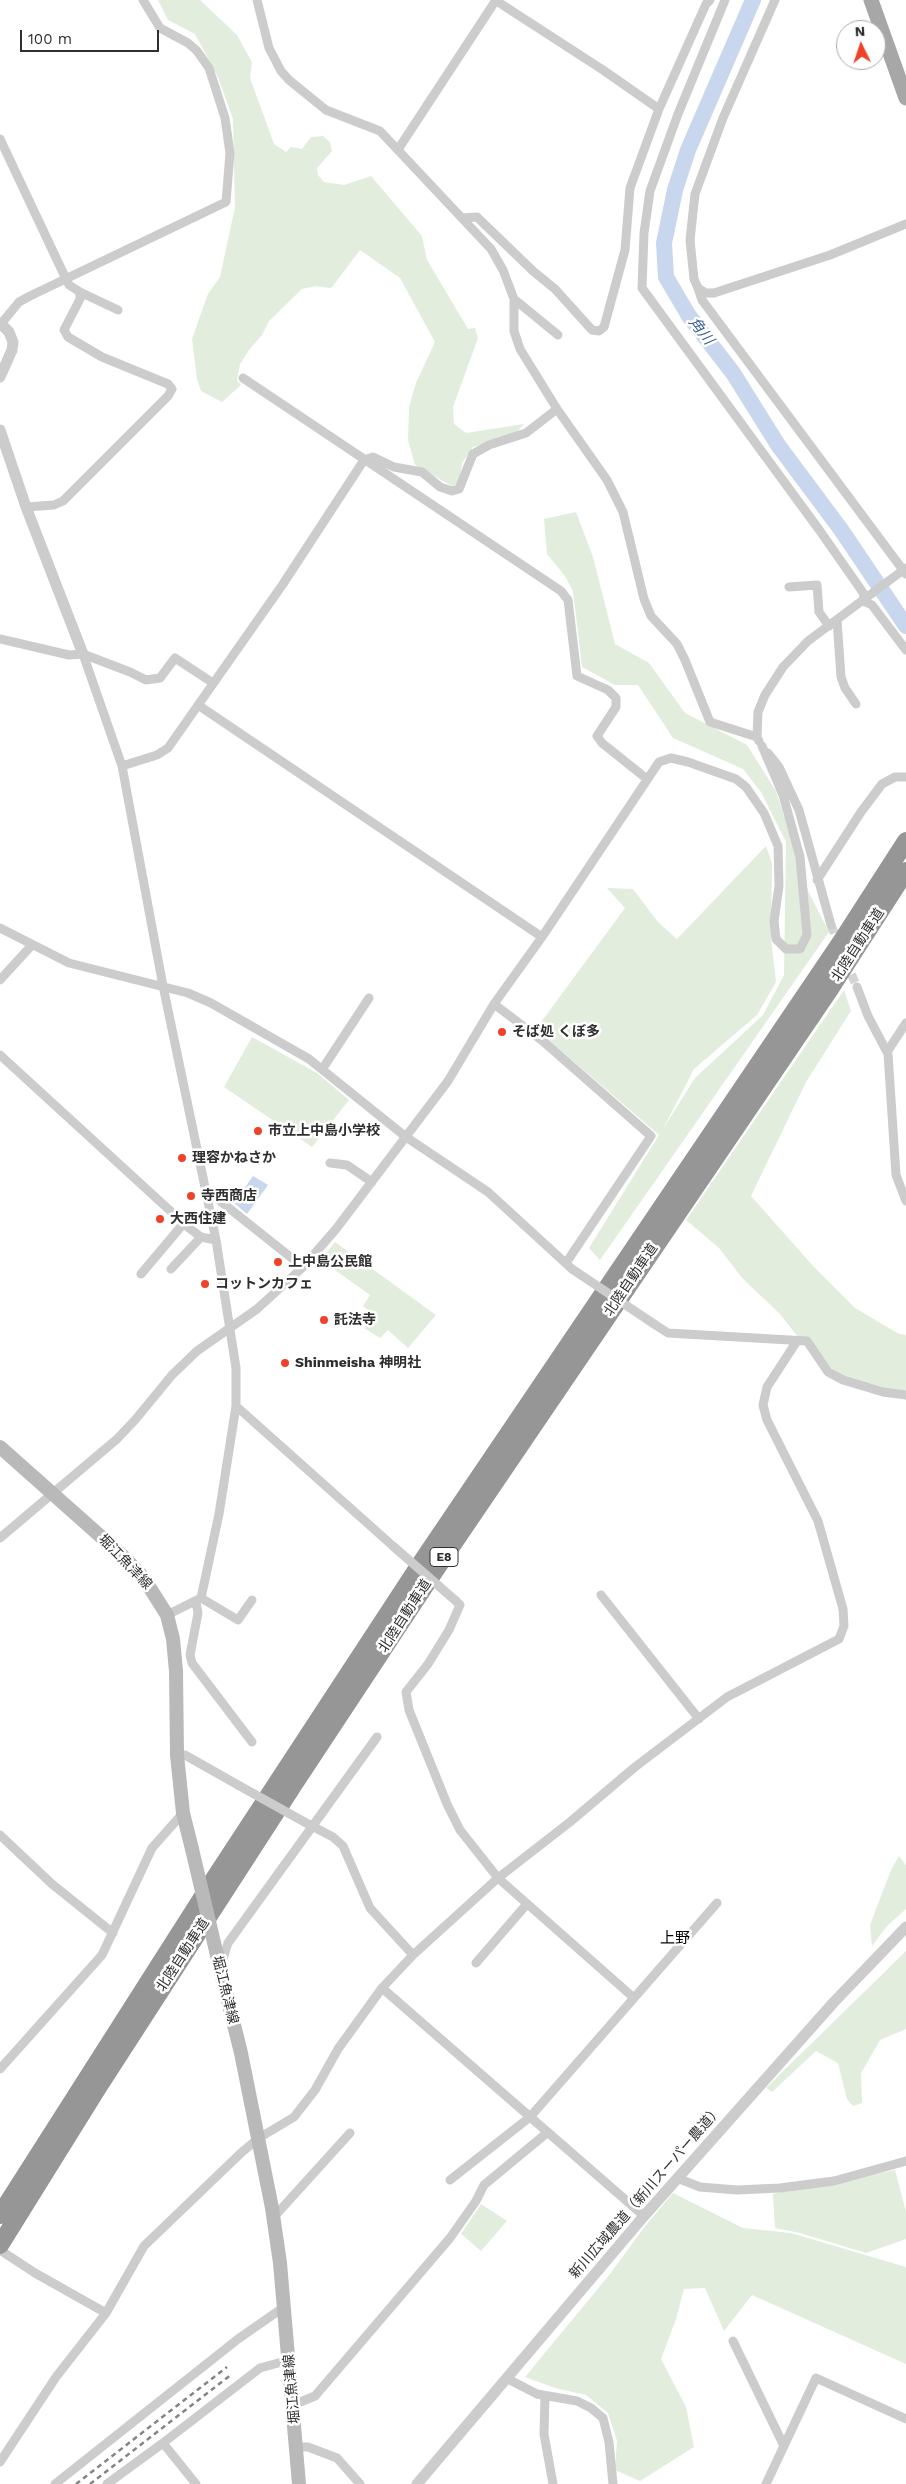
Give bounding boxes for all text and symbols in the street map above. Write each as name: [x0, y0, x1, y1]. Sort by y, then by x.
scale bar: [22, 20, 161, 52]
north arrow: [836, 20, 886, 70]
text: N: [854, 23, 866, 39]
text: 100 m: [28, 30, 72, 48]
water label: 角川: [685, 314, 717, 348]
street label: 北陸自動車道: [828, 905, 888, 985]
place label: そば処 くぼ多: [512, 1024, 600, 1040]
marker: そば処 くぼ多: [496, 1026, 508, 1038]
place label: 市立上中島小学校: [268, 1123, 380, 1139]
marker: 市立上中島小学校: [252, 1125, 264, 1137]
place label: 理容かねさか: [192, 1150, 276, 1166]
marker: 理容かねさか: [176, 1152, 188, 1164]
place label: 寺西商店: [201, 1188, 257, 1204]
marker: 寺西商店: [185, 1190, 197, 1202]
place label: 大西住建: [170, 1211, 226, 1227]
marker: 大西住建: [154, 1213, 166, 1225]
street label: 北陸自動車道: [601, 1240, 661, 1320]
place label: 上中島公民館: [288, 1254, 372, 1270]
marker: 上中島公民館: [272, 1256, 284, 1268]
place label: コットンカフェ: [215, 1276, 313, 1292]
marker: コットンカフェ: [199, 1278, 211, 1290]
place label: 託法寺: [334, 1312, 376, 1328]
marker: 託法寺: [318, 1314, 330, 1326]
place label: Shinmeisha 神明社: [295, 1355, 421, 1371]
marker: Shinmeisha 神明社: [279, 1357, 291, 1369]
street label: 堀江魚津線: [95, 1531, 155, 1593]
road number: E8: [430, 1548, 458, 1566]
street label: 北陸自動車道: [375, 1576, 435, 1656]
street label: 北陸自動車道: [153, 1915, 213, 1995]
district label: 上野: [660, 1930, 690, 1948]
street label: 堀江魚津線: [208, 1954, 242, 2026]
street label: 新川広域農道（新川スーパー農道）: [566, 2102, 726, 2282]
street label: 堀江魚津線: [281, 2353, 303, 2425]

